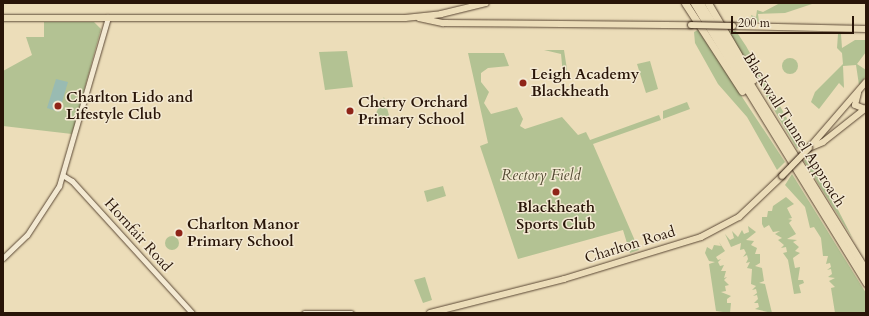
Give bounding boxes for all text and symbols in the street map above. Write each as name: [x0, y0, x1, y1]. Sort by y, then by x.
scale bar: [733, 8, 856, 34]
text: 200 m: [738, 15, 770, 31]
street label: Blackwall Tunnel Approach: [739, 50, 849, 210]
place label: Leigh Academy Blackheath: [531, 65, 639, 100]
marker: Leigh Academy Blackheath: [518, 78, 528, 88]
place label: Charlton Lido and Lifestyle Club: [66, 88, 193, 123]
place label: Cherry Orchard Primary School: [358, 93, 468, 128]
marker: Charlton Lido and Lifestyle Club: [53, 101, 63, 111]
marker: Cherry Orchard Primary School: [345, 106, 355, 116]
park label: Rectory Field: [501, 167, 581, 185]
marker: Blackheath Sports Club: [551, 187, 561, 197]
street label: Hornfair Road: [100, 195, 176, 275]
place label: Blackheath Sports Club: [516, 198, 596, 233]
place label: Charlton Manor Primary School: [187, 215, 299, 250]
street label: Charlton Road: [582, 223, 678, 267]
marker: Charlton Manor Primary School: [174, 228, 184, 238]

